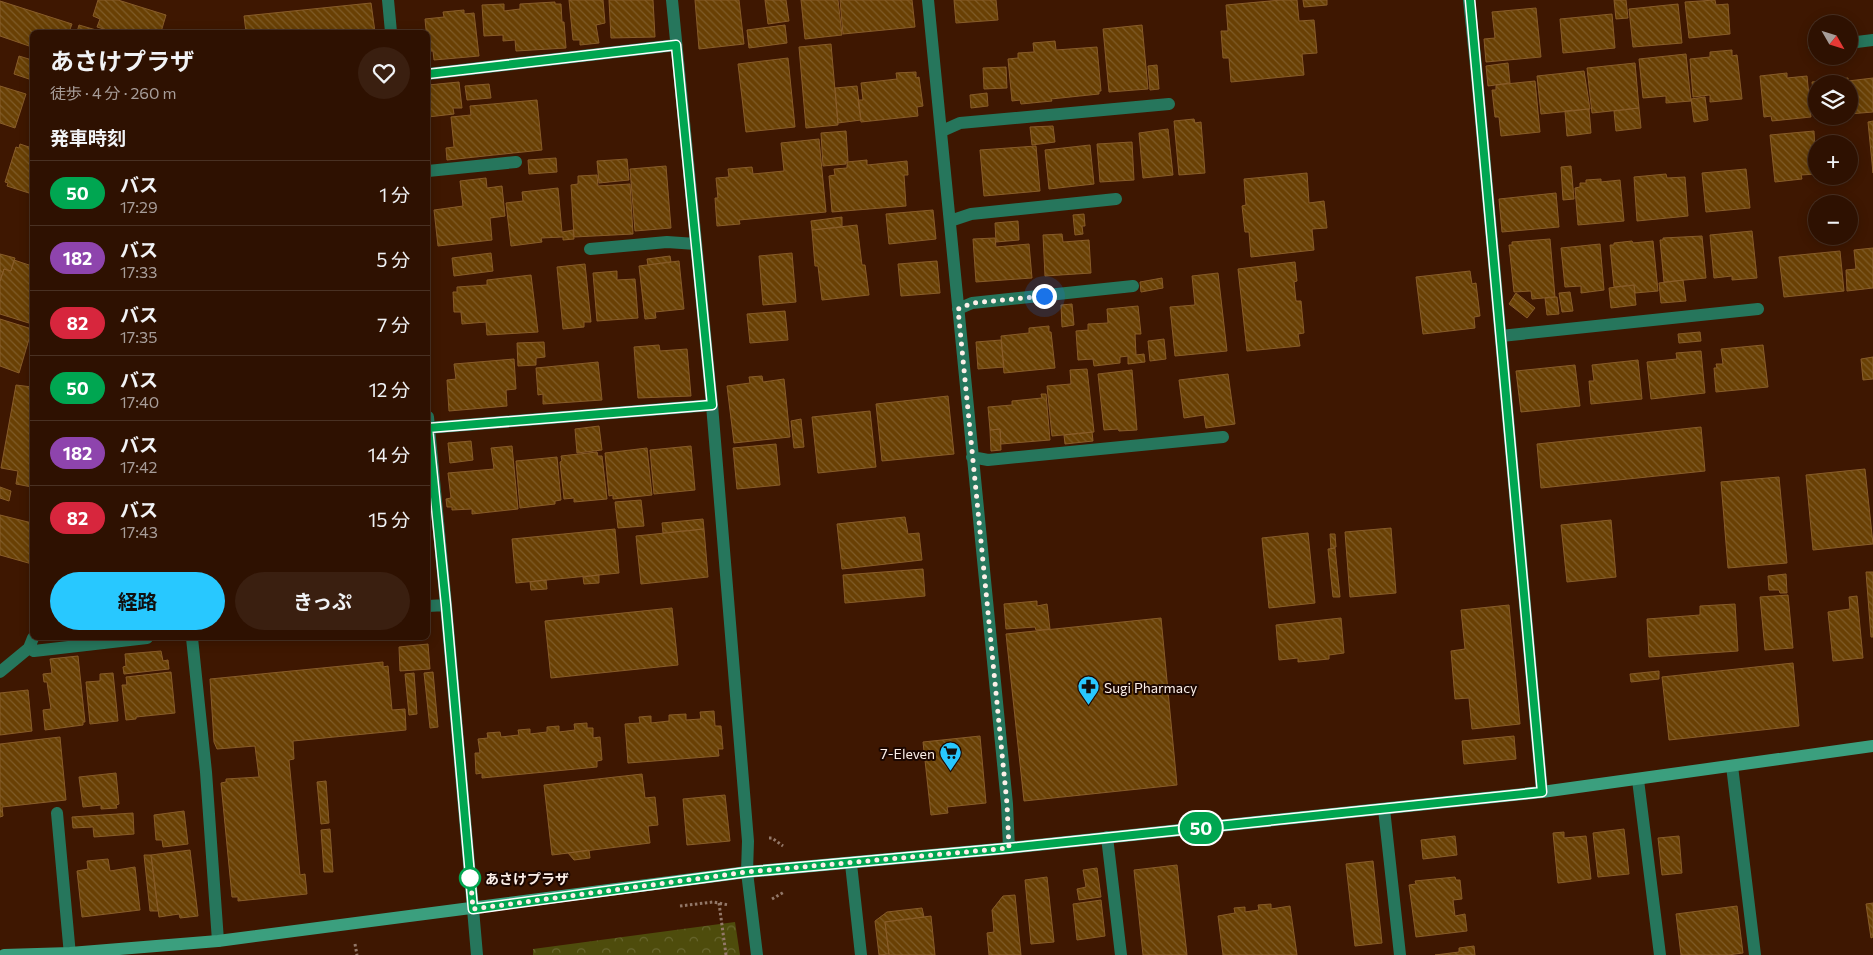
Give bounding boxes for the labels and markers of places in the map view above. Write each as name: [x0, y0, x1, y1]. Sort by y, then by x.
pharmacy icon: Sugi Pharmacy: [1076, 675, 1100, 706]
place label: Sugi Pharmacy: [1104, 679, 1197, 696]
supermarket icon: 7-Eleven: [939, 741, 963, 772]
place label: 7-Eleven: [880, 745, 935, 762]
marker: あさけプラザ: [459, 867, 481, 889]
place label: あさけプラザ: [485, 870, 569, 887]

